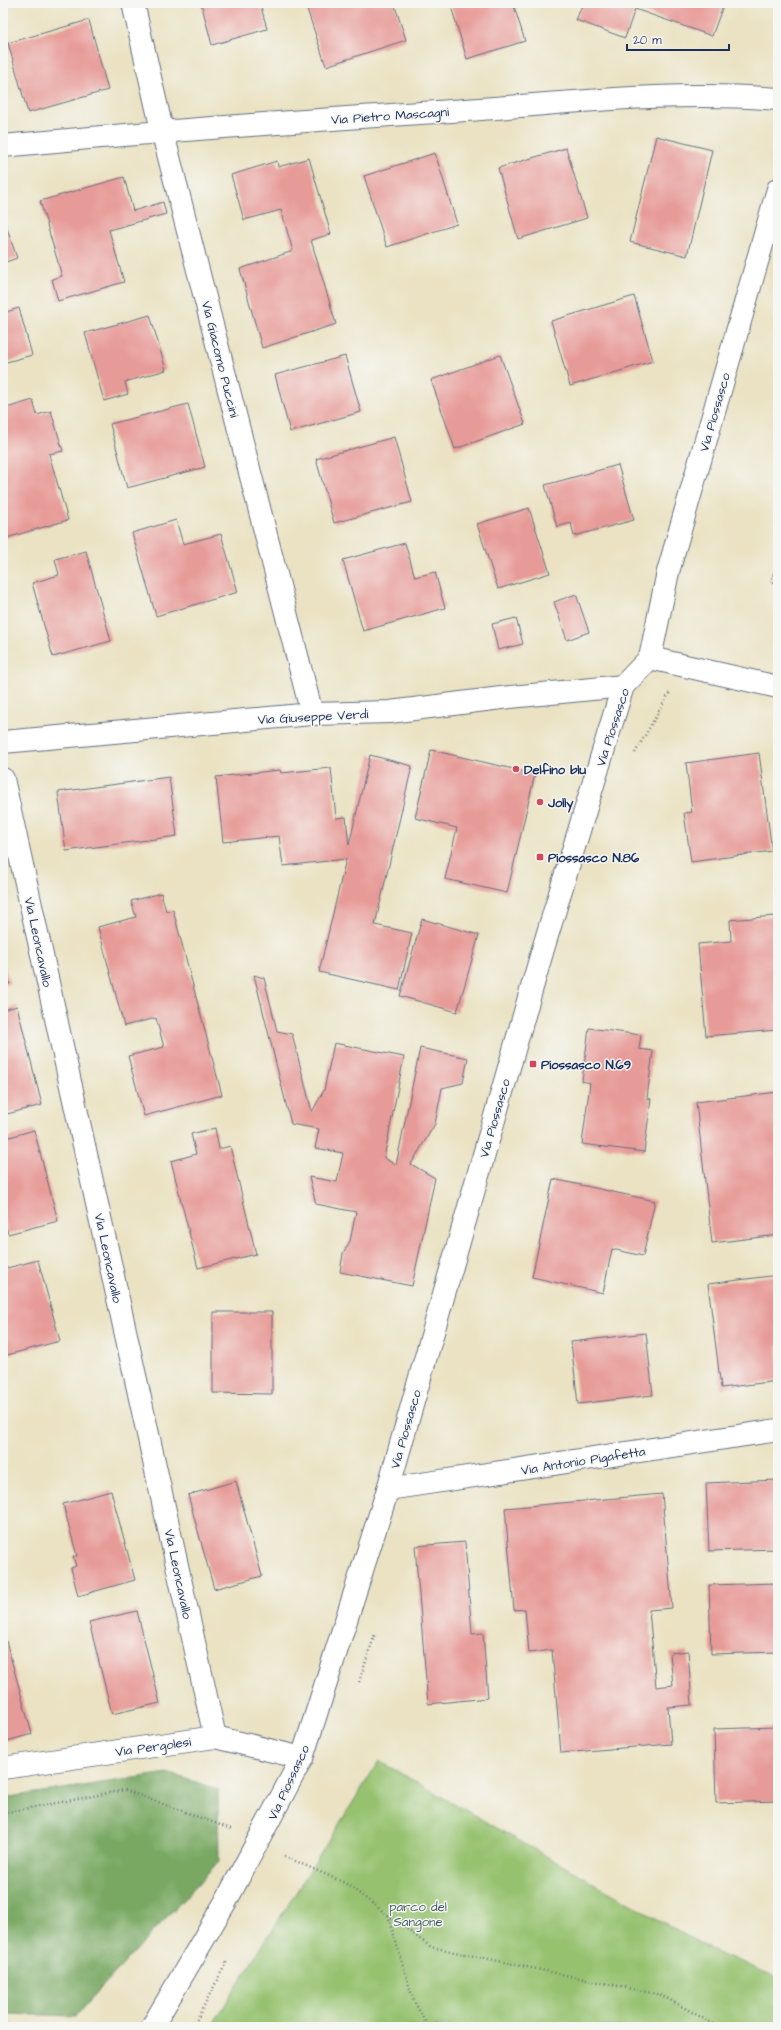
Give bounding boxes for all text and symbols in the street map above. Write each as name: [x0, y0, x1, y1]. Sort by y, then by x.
scale bar: [627, 26, 729, 52]
text: 20 m: [633, 32, 662, 49]
street label: Via Pietro Mascagni: [331, 103, 450, 130]
street label: Via Giacomo Puccini: [197, 299, 243, 419]
street label: Via Piossasco: [695, 370, 735, 454]
street label: Via Piossasco: [592, 685, 634, 769]
street label: Via Giuseppe Verdi: [257, 705, 369, 729]
place label: Delfino blu: [524, 761, 587, 779]
marker: Delfino blu: [511, 764, 521, 774]
place label: Jolly: [547, 794, 574, 813]
marker: Jolly: [535, 797, 545, 807]
place label: Piossasco N.86: [548, 849, 640, 867]
marker: Piossasco N.86: [535, 852, 545, 862]
street label: Via Leoncavallo: [20, 896, 56, 989]
place label: Piossasco N.69: [541, 1056, 631, 1074]
marker: Piossasco N.69: [528, 1059, 538, 1069]
street label: Via Piossasco: [475, 1076, 515, 1160]
street label: Via Leoncavallo: [90, 1212, 126, 1305]
street label: Via Piossasco: [386, 1387, 426, 1471]
street label: Via Antonio Pigafetta: [520, 1442, 647, 1481]
street label: Via Leoncavallo: [160, 1528, 196, 1621]
street label: Via Pergolesi: [114, 1733, 192, 1762]
street label: Via Piossasco: [264, 1741, 315, 1823]
park label: parco del Sangone: [389, 1898, 447, 1932]

